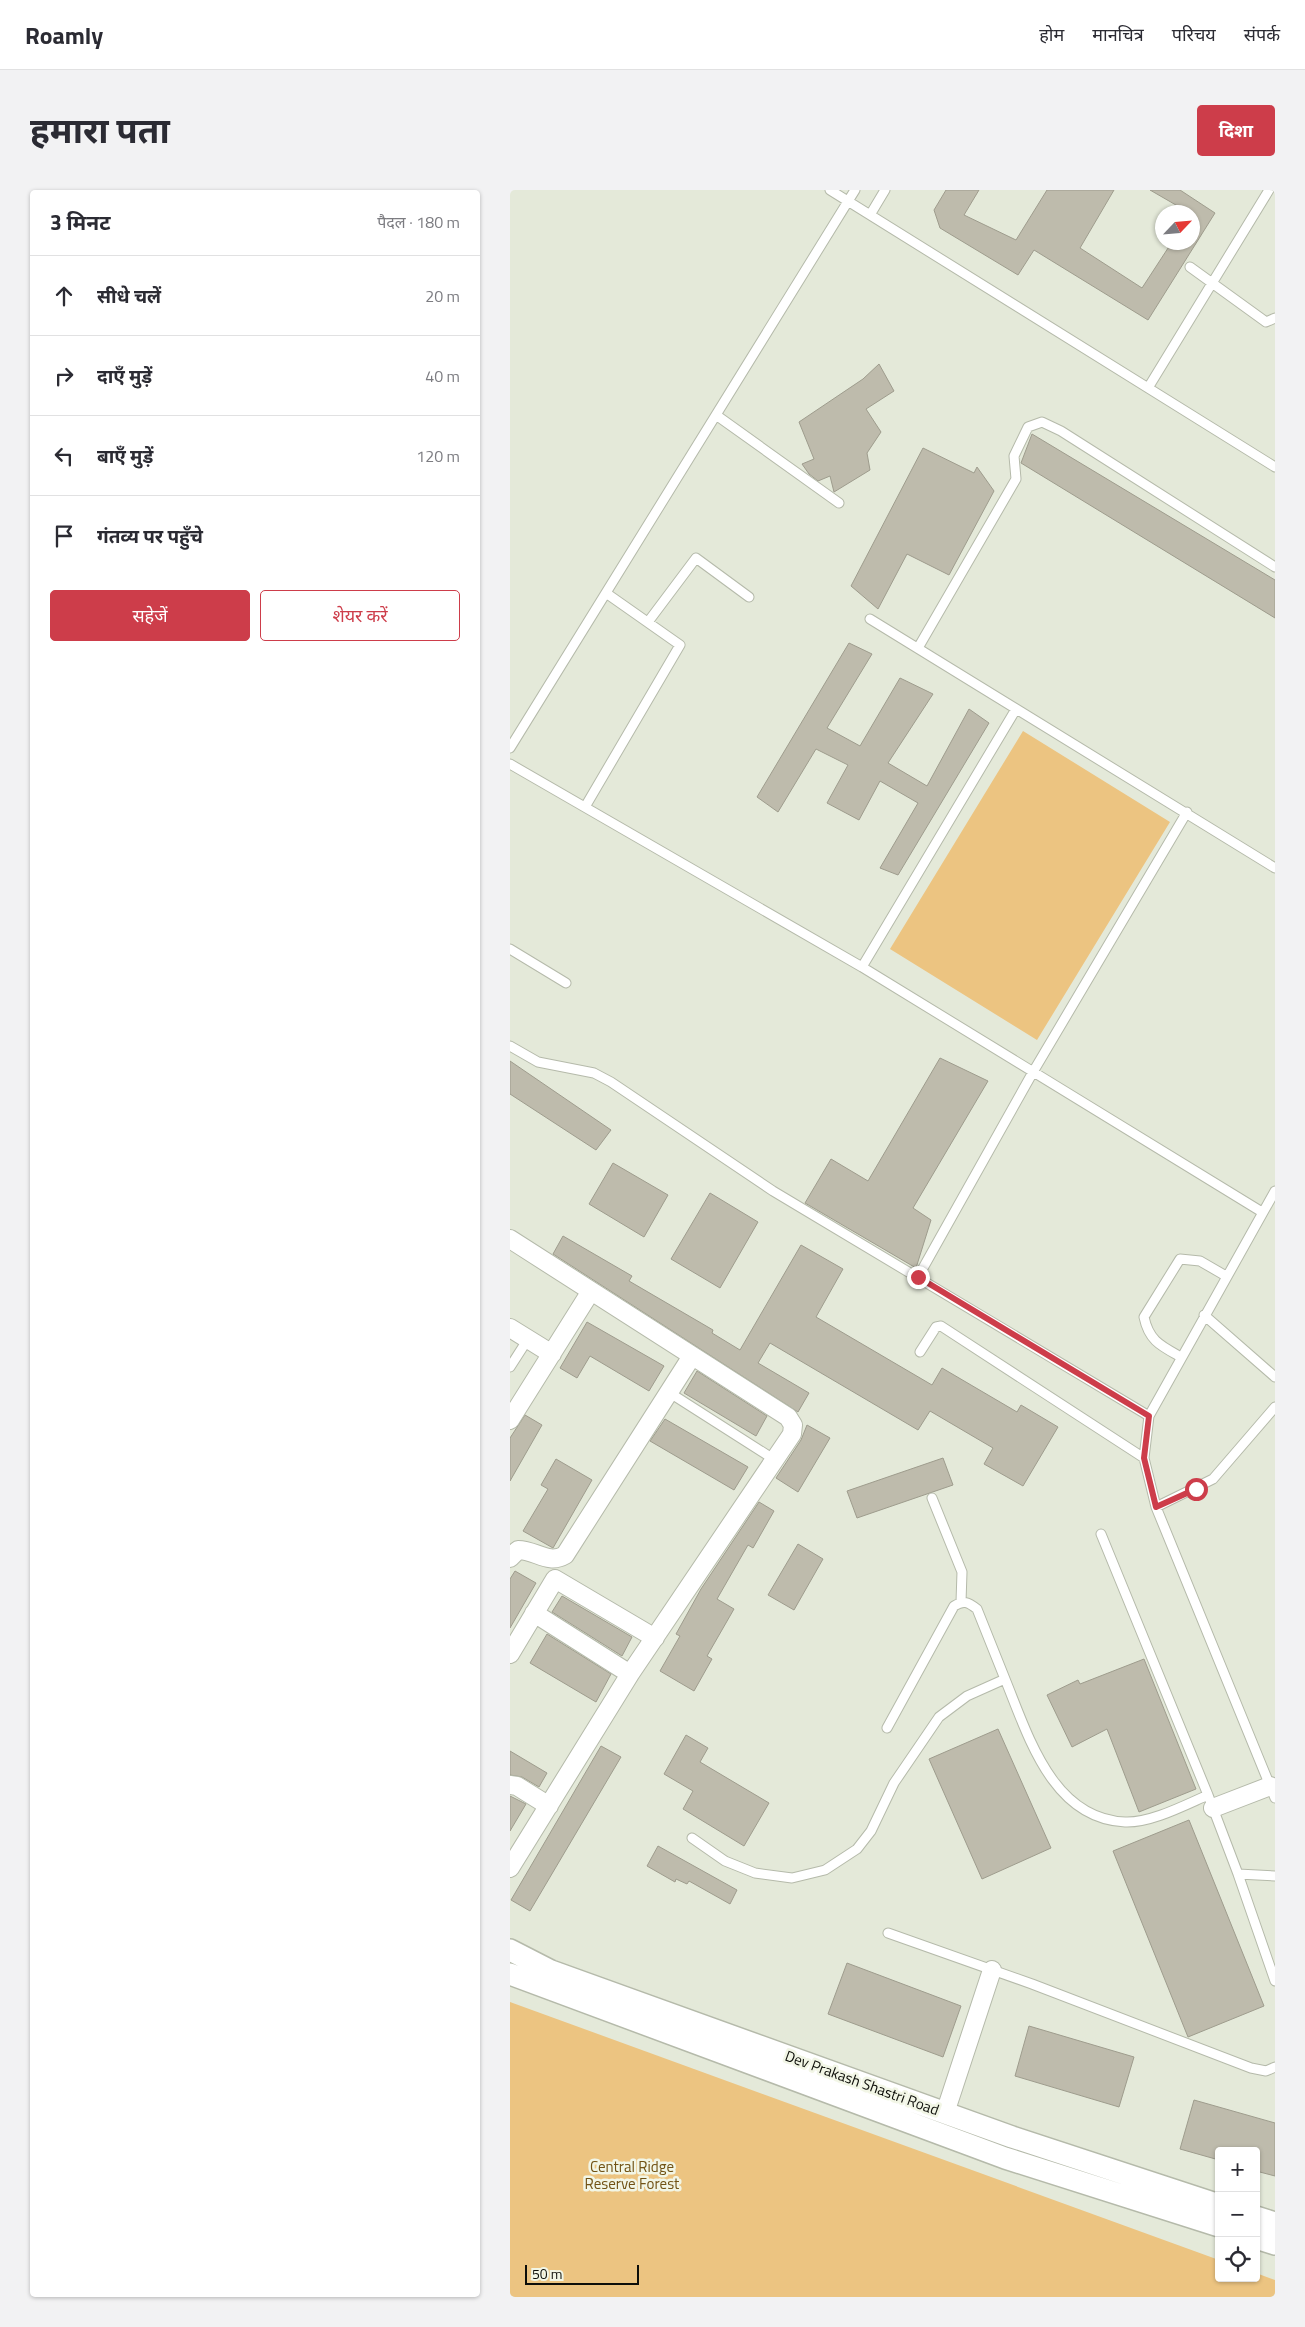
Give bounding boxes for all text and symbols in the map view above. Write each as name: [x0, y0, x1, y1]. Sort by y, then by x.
text: Roamly: [25, 17, 103, 53]
text: होम: [1039, 21, 1064, 48]
text: मानचित्र: [1092, 21, 1144, 48]
text: परिचय: [1172, 21, 1216, 48]
text: संपर्क: [1244, 21, 1280, 48]
text: हमारा पता: [30, 103, 170, 157]
button: दिशा: [1197, 105, 1275, 156]
north arrow: [1155, 205, 1200, 250]
text: 3 मिनट: [50, 206, 110, 238]
text: पैदल · 180 m: [377, 210, 460, 234]
text: सीधे चलें: [97, 281, 161, 310]
icon: ahead: [50, 282, 78, 310]
text: 20 m: [425, 284, 460, 308]
text: दाएँ मुड़ें: [97, 361, 152, 390]
icon: right: [50, 362, 78, 390]
text: 40 m: [425, 364, 460, 388]
text: बाएँ मुड़ें: [97, 441, 153, 470]
icon: left: [50, 442, 78, 470]
text: 120 m: [416, 444, 460, 468]
text: गंतव्य पर पहुँचे: [97, 521, 203, 550]
icon: arrive: [50, 522, 78, 550]
button: सहेजें: [50, 590, 250, 641]
button: शेयर करें: [260, 590, 460, 641]
route end: [907, 1266, 930, 1289]
route start: [1185, 1478, 1208, 1501]
street label: Dev Prakash Shastri Road: [782, 2044, 942, 2121]
map controls: [1215, 2147, 1260, 2282]
button: +: [1215, 2147, 1260, 2192]
park label: Central Ridge Reserve Forest: [585, 2155, 680, 2195]
button: −: [1215, 2192, 1260, 2237]
button: locate: [1215, 2237, 1260, 2282]
scale bar: [525, 2262, 639, 2285]
text: 50 m: [532, 2263, 562, 2284]

